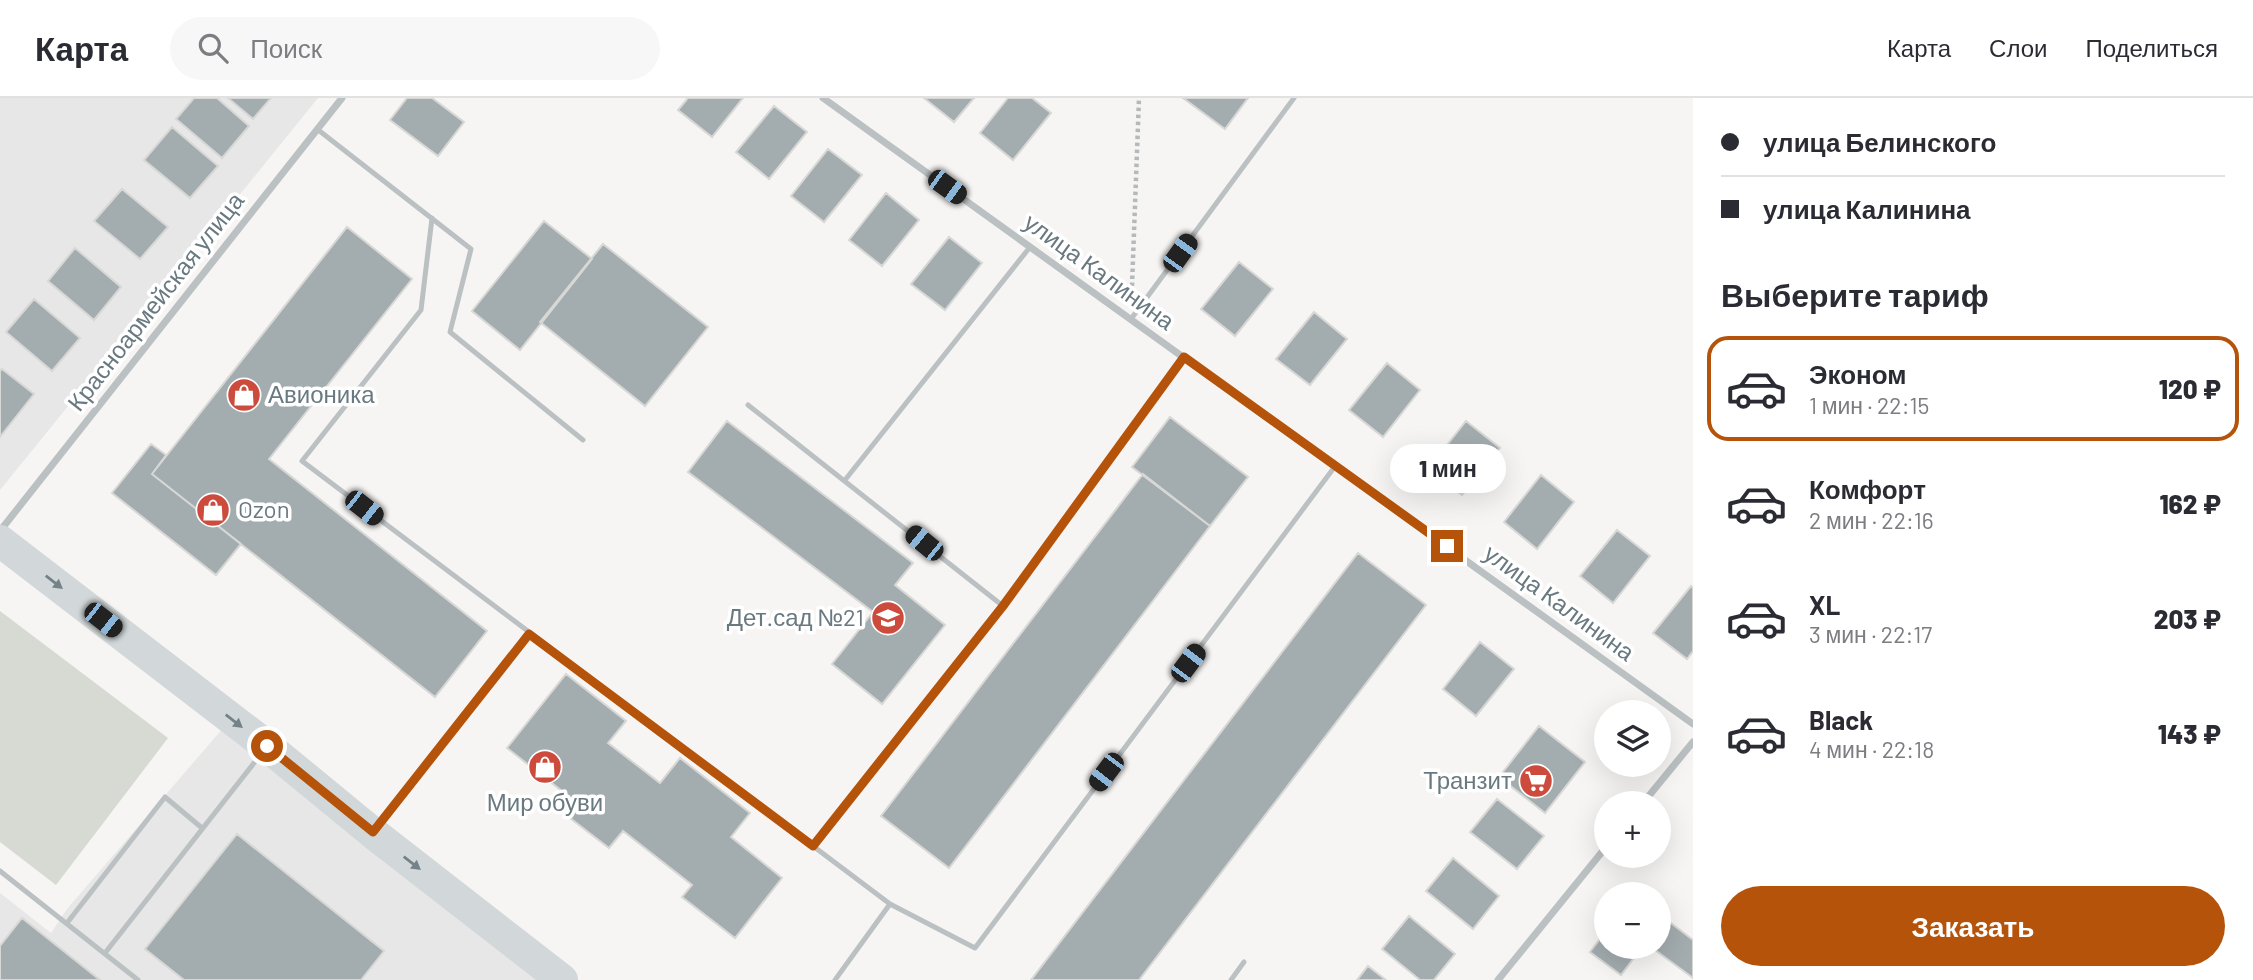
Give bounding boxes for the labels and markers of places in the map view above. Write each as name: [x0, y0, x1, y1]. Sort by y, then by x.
shop icon: Авионика: [225, 376, 263, 414]
place label: Авионика: [268, 379, 375, 408]
shop icon: Ozon: [194, 491, 232, 529]
place label: Ozon: [238, 494, 290, 523]
school or university icon: Дет.сад №21: [869, 599, 907, 637]
place label: Дет.сад №21: [727, 602, 864, 631]
shop icon: Мир обуви: [526, 748, 564, 786]
supermarket icon: Транзит: [1517, 762, 1555, 800]
place label: Транзит: [1423, 765, 1512, 794]
place label: Мир обуви: [487, 787, 603, 816]

